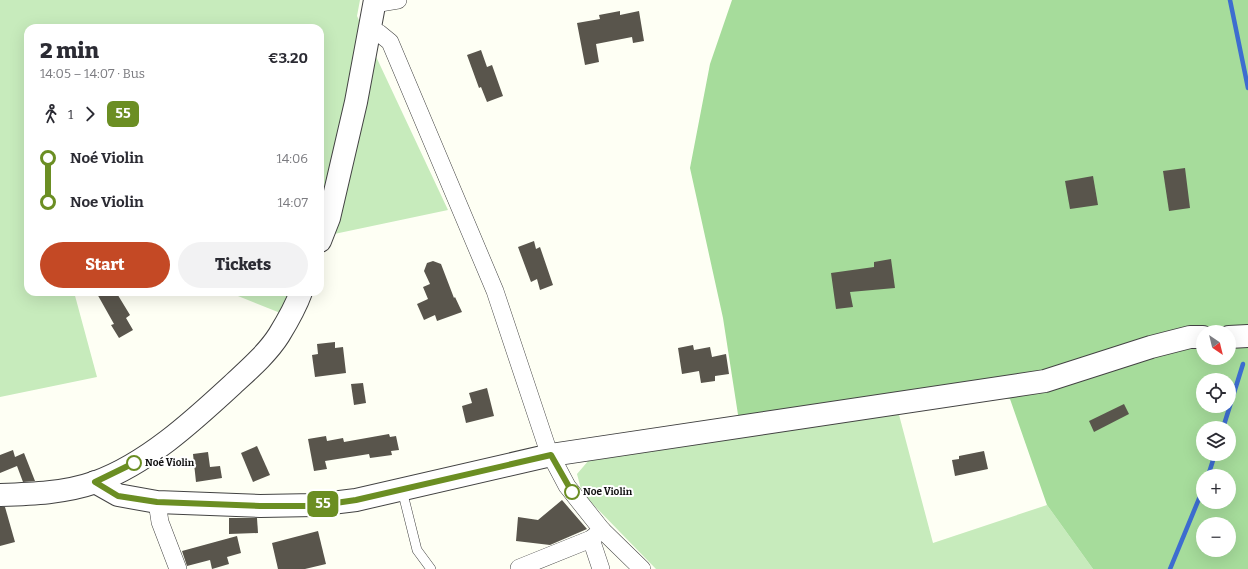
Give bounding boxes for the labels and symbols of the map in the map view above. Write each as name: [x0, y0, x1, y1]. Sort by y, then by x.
north arrow: [1196, 325, 1236, 365]
marker: Noé Violin: [126, 455, 142, 471]
place label: Noé Violin: [145, 456, 195, 469]
marker: Noe Violin: [564, 484, 580, 500]
place label: Noe Violin: [583, 486, 633, 498]
line badge: 55: [305, 491, 341, 517]

